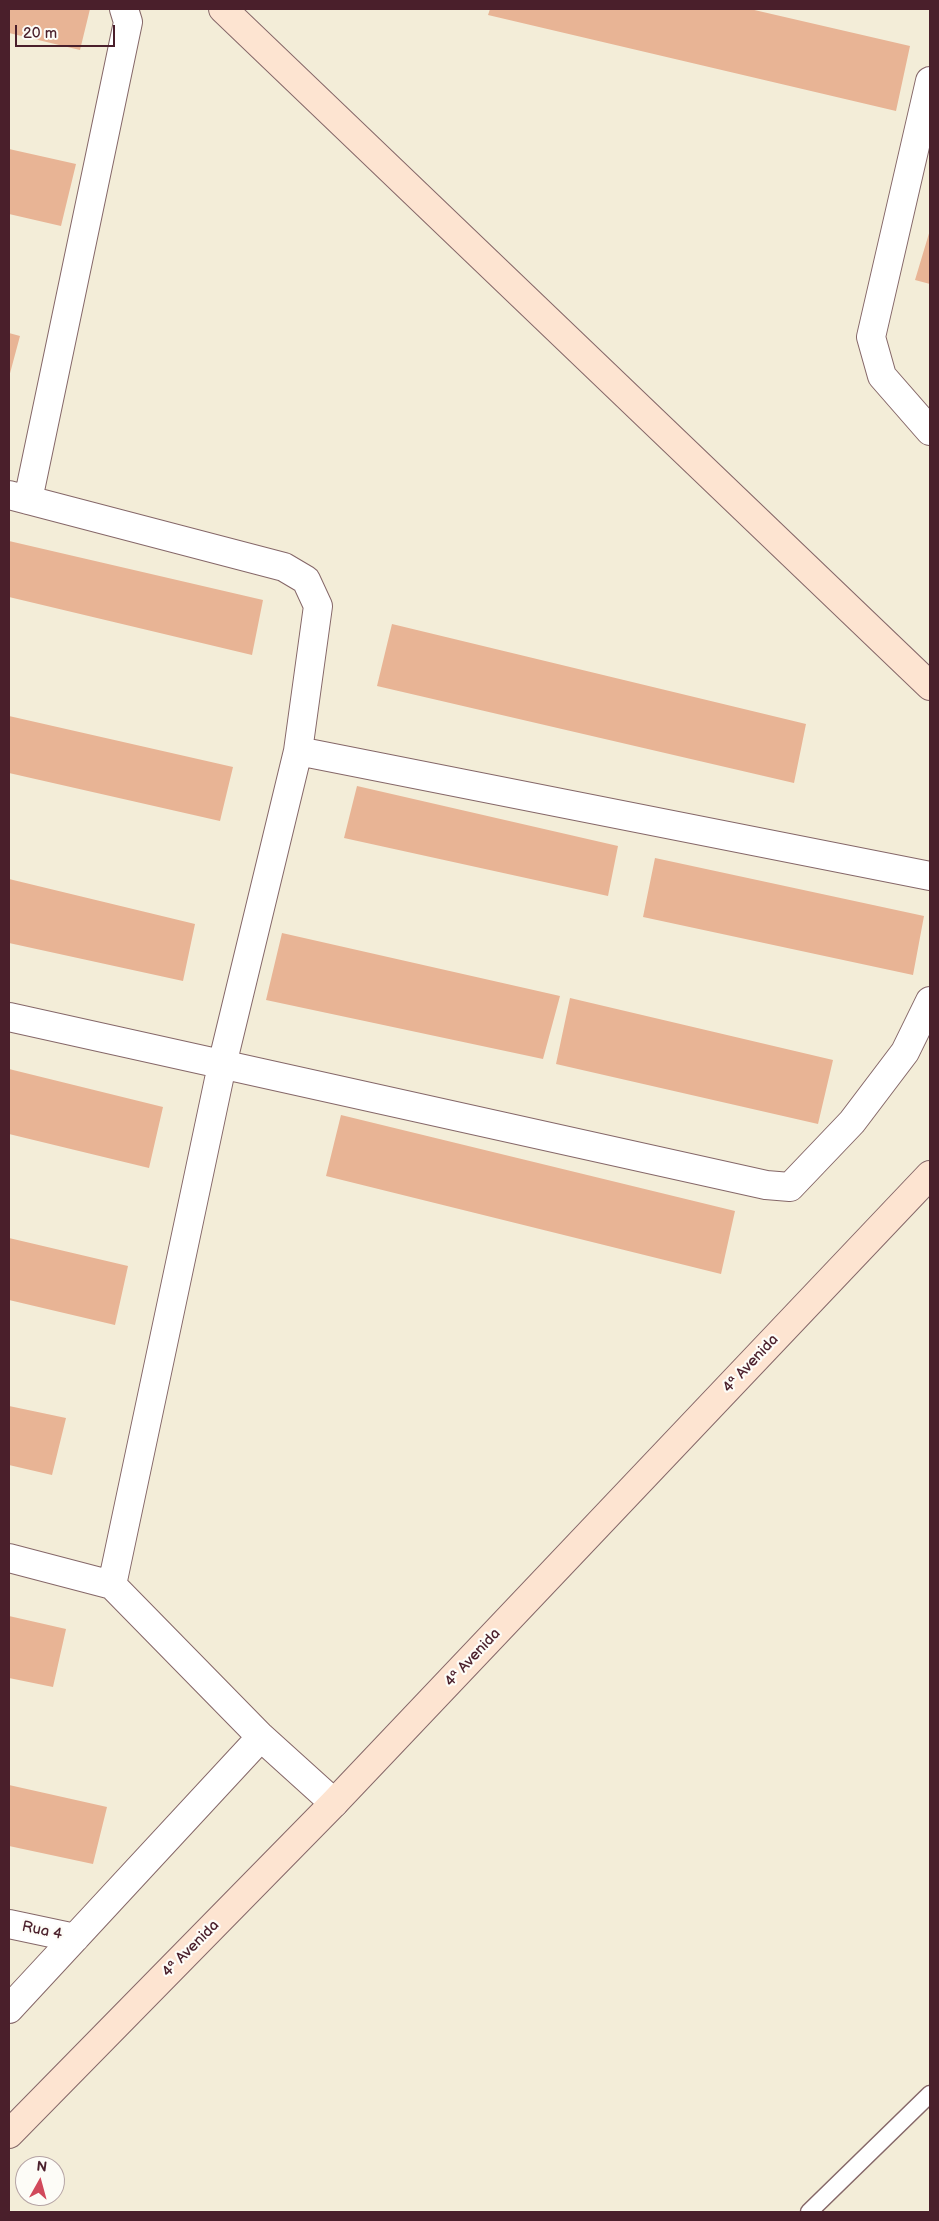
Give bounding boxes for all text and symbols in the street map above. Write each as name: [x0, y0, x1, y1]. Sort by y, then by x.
scale bar: [18, 15, 118, 47]
text: 20 m: [23, 24, 57, 43]
street label: 4ª Avenida: [719, 1331, 783, 1397]
street label: 4ª Avenida: [441, 1625, 505, 1691]
street label: 4ª Avenida: [159, 1917, 223, 1981]
street label: Rua 4: [20, 1918, 64, 1944]
north arrow: [15, 2156, 65, 2206]
text: N: [36, 2158, 48, 2176]

